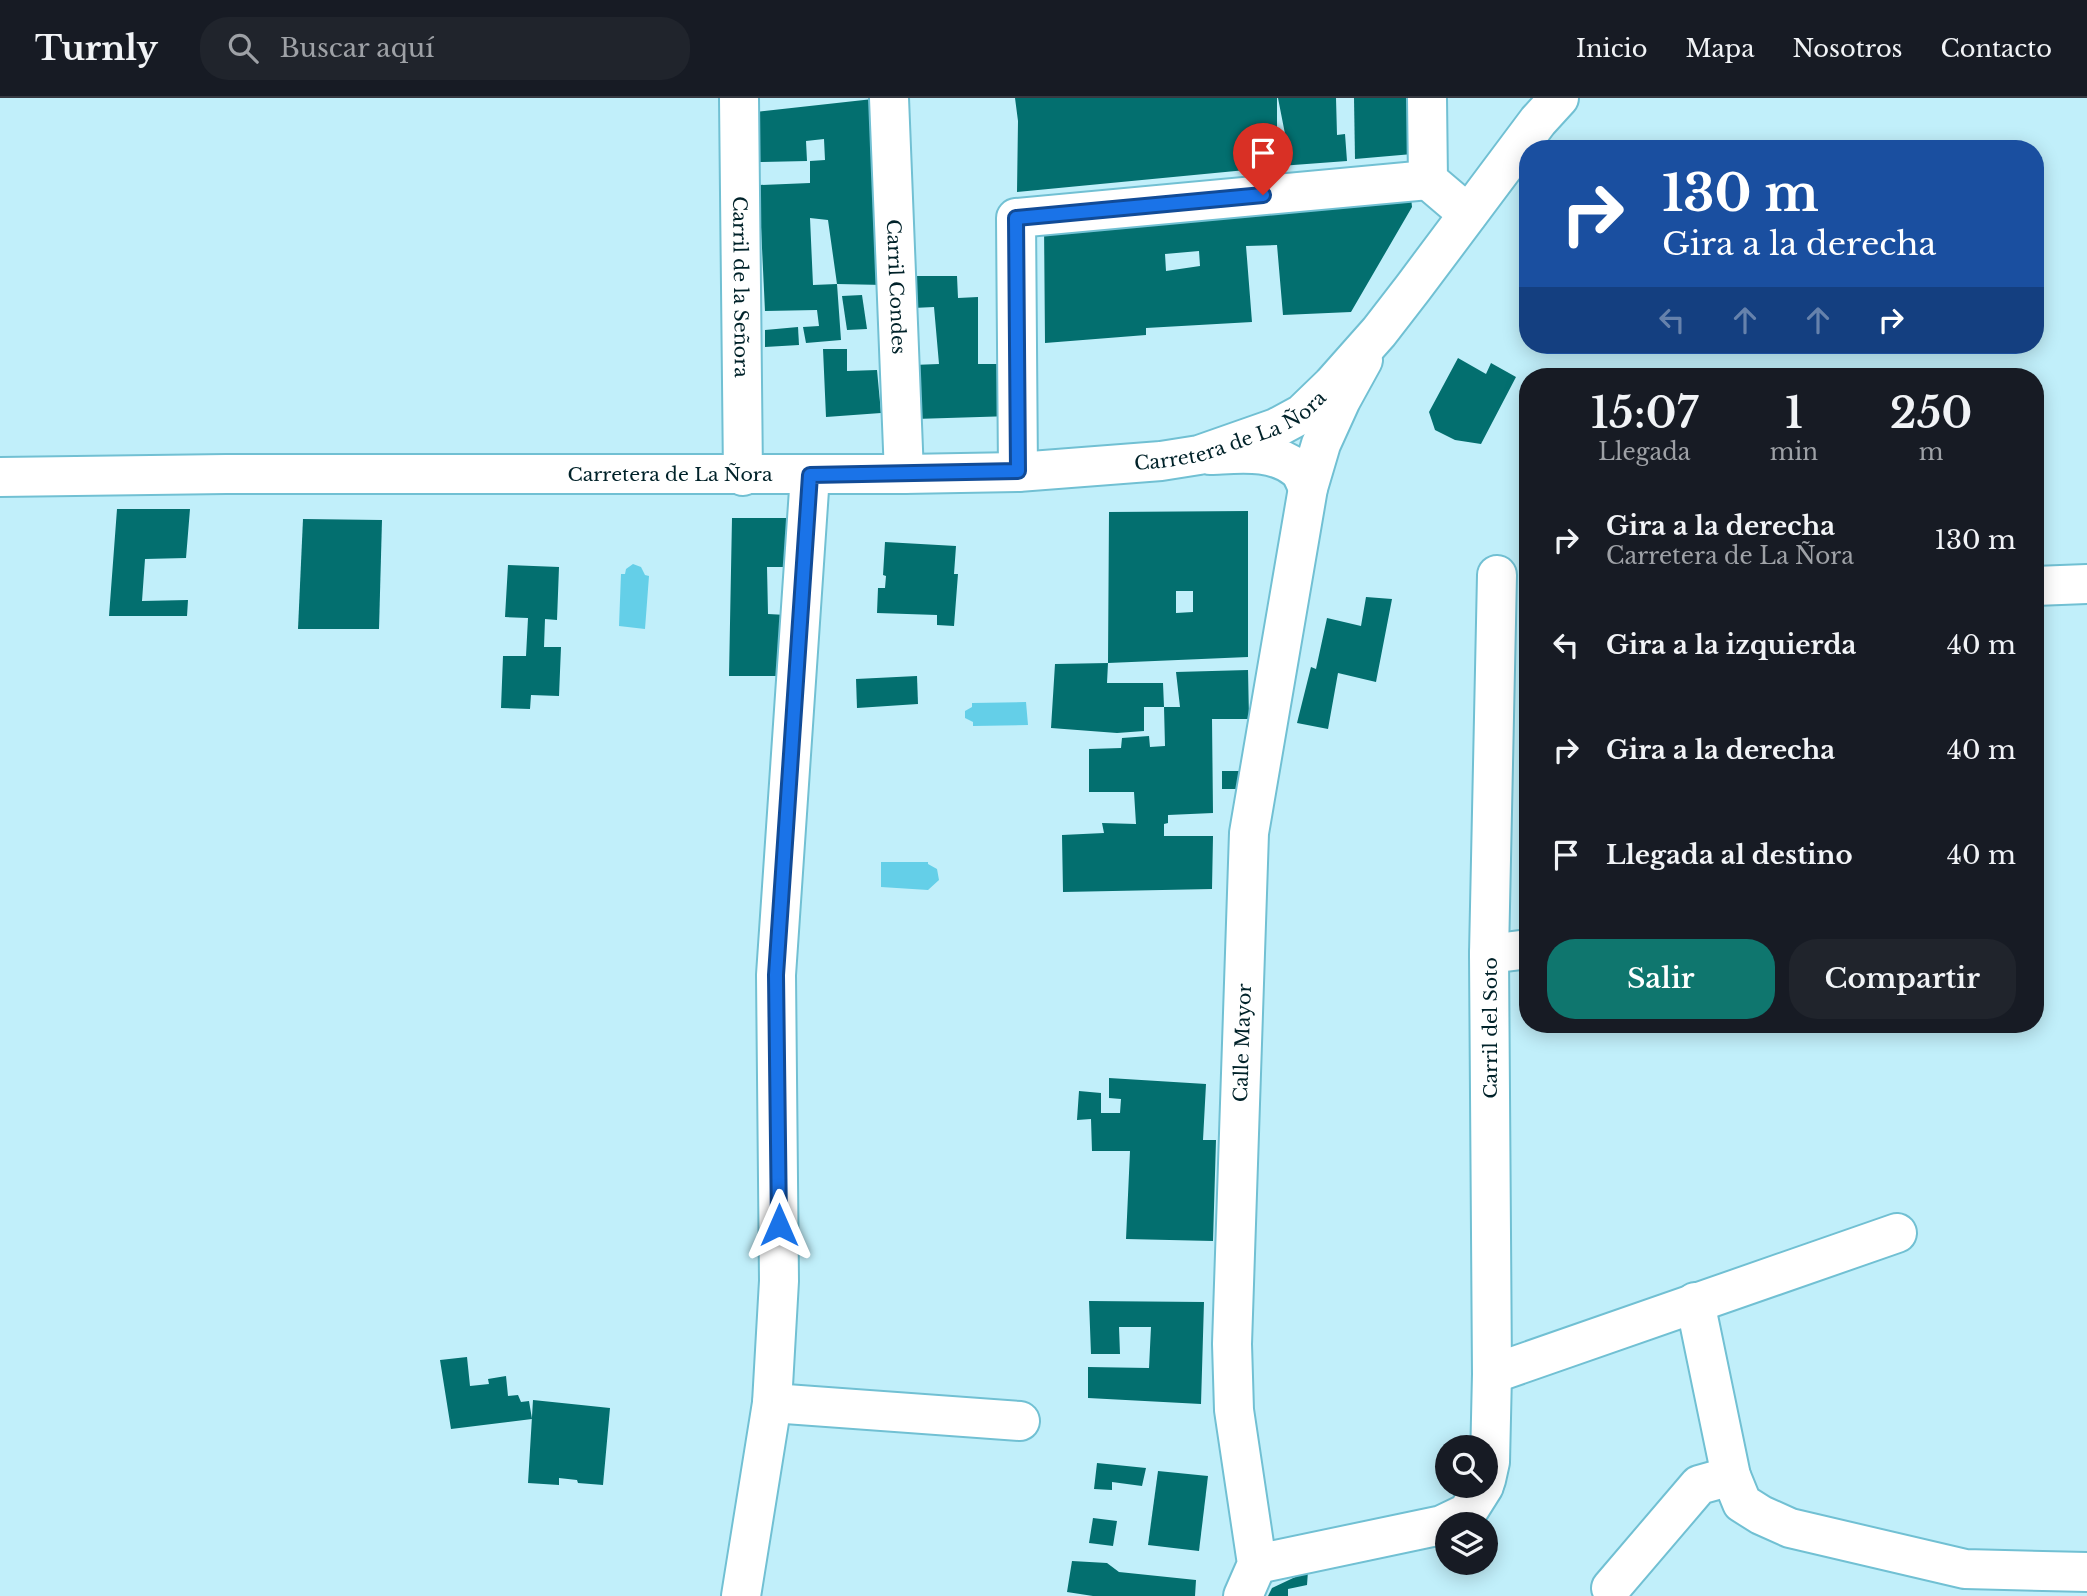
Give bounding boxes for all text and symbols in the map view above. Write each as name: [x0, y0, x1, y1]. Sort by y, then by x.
search box: [200, 17, 690, 80]
text: Turnly: [35, 28, 158, 69]
icon: search: [224, 29, 262, 67]
text: Buscar aquí: [280, 32, 434, 64]
text: Inicio: [1576, 34, 1647, 63]
text: Mapa: [1685, 34, 1754, 63]
text: Nosotros: [1792, 34, 1903, 63]
text: Contacto: [1941, 34, 2052, 63]
pin: [1233, 123, 1293, 195]
icon: arrive: [1244, 134, 1282, 172]
text: 130 m: [1662, 163, 1819, 224]
icon: right: [1547, 168, 1638, 259]
street label: Carril de la Señora: [728, 196, 753, 378]
street label: Carril Condes: [882, 219, 910, 355]
text: Gira a la derecha: [1662, 224, 1936, 264]
icon: left: [1653, 301, 1691, 339]
icon: ahead: [1726, 301, 1764, 339]
icon: ahead: [1799, 301, 1837, 339]
icon: right: [1872, 301, 1910, 339]
street label: Carretera de La Ñora: [1133, 386, 1331, 475]
text: 15:07: [1591, 387, 1698, 439]
text: 1: [1785, 387, 1803, 439]
text: 250: [1890, 387, 1972, 439]
text: Llegada: [1598, 438, 1690, 466]
text: min: [1770, 438, 1818, 466]
text: m: [1919, 438, 1943, 466]
street label: Carretera de La Ñora: [568, 462, 773, 486]
text: Gira a la derecha: [1606, 510, 1835, 542]
icon: right: [1547, 521, 1585, 559]
text: 130 m: [1934, 524, 2016, 556]
text: Carretera de La Ñora: [1606, 542, 1854, 570]
icon: left: [1547, 626, 1585, 664]
text: Gira a la izquierda: [1606, 629, 1856, 661]
text: 40 m: [1947, 629, 2016, 661]
icon: right: [1547, 731, 1585, 769]
text: Gira a la derecha: [1606, 734, 1835, 766]
text: 40 m: [1947, 734, 2016, 766]
icon: arrive: [1547, 836, 1585, 874]
text: Llegada al destino: [1606, 839, 1853, 871]
text: 40 m: [1947, 839, 2016, 871]
button: Salir: [1547, 939, 1775, 1019]
button: Compartir: [1789, 939, 2016, 1019]
street label: Carril del Soto: [1479, 957, 1502, 1099]
street label: Calle Mayor: [1229, 983, 1256, 1103]
position arrow: [742, 1188, 816, 1262]
map controls: [1435, 1435, 1498, 1575]
button: search: [1435, 1435, 1498, 1498]
button: layers: [1435, 1512, 1498, 1575]

